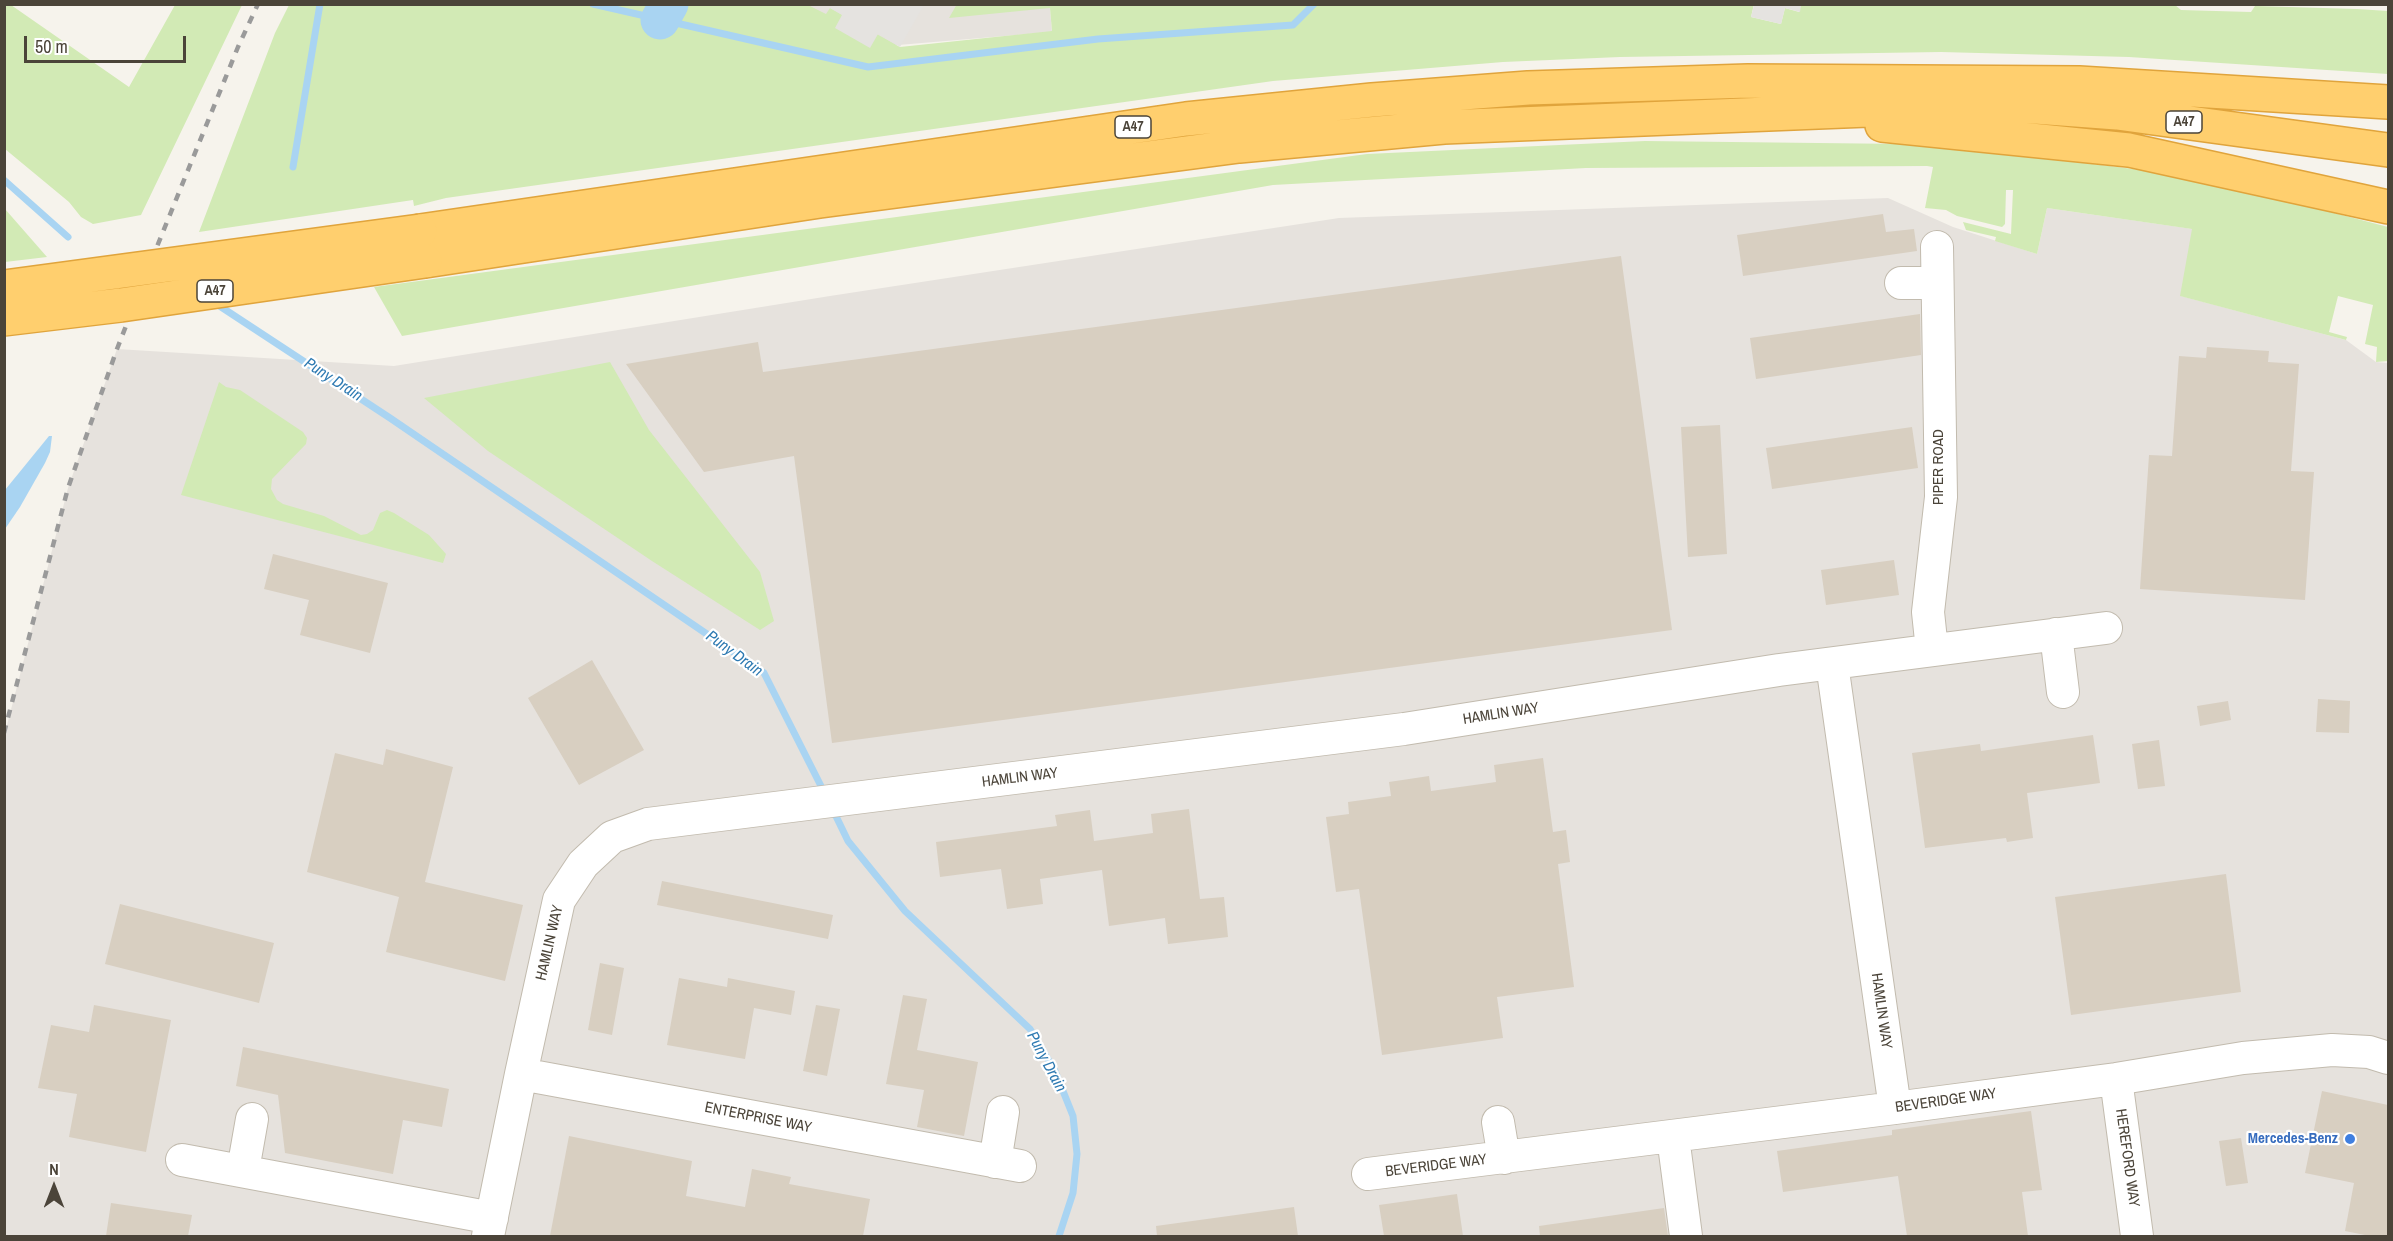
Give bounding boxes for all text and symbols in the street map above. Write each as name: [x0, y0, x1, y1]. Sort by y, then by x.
scale bar: [27, 24, 189, 62]
text: 50 m: [35, 34, 68, 59]
road number: A47: [2166, 111, 2202, 133]
road number: A47: [1115, 116, 1151, 138]
road number: A47: [197, 280, 233, 302]
water label: Puny Drain: [300, 354, 366, 406]
street label: PIPER ROAD: [1930, 429, 1948, 505]
water label: Puny Drain: [702, 627, 766, 681]
street label: HAMLIN WAY: [1462, 699, 1540, 729]
street label: HAMLIN WAY: [981, 764, 1059, 792]
street label: HAMLIN WAY: [533, 904, 567, 982]
street label: HAMLIN WAY: [1867, 972, 1895, 1050]
water label: Puny Drain: [1022, 1029, 1070, 1095]
street label: BEVERIDGE WAY: [1894, 1085, 1998, 1117]
street label: ENTERPRISE WAY: [703, 1099, 813, 1137]
street label: HEREFORD WAY: [2111, 1108, 2143, 1208]
place label: Mercedes-Benz: [2248, 1130, 2338, 1148]
marker: Mercedes-Benz: [2343, 1132, 2357, 1146]
street label: BEVERIDGE WAY: [1384, 1151, 1488, 1181]
north arrow: [24, 1157, 84, 1217]
text: N: [49, 1158, 59, 1180]

